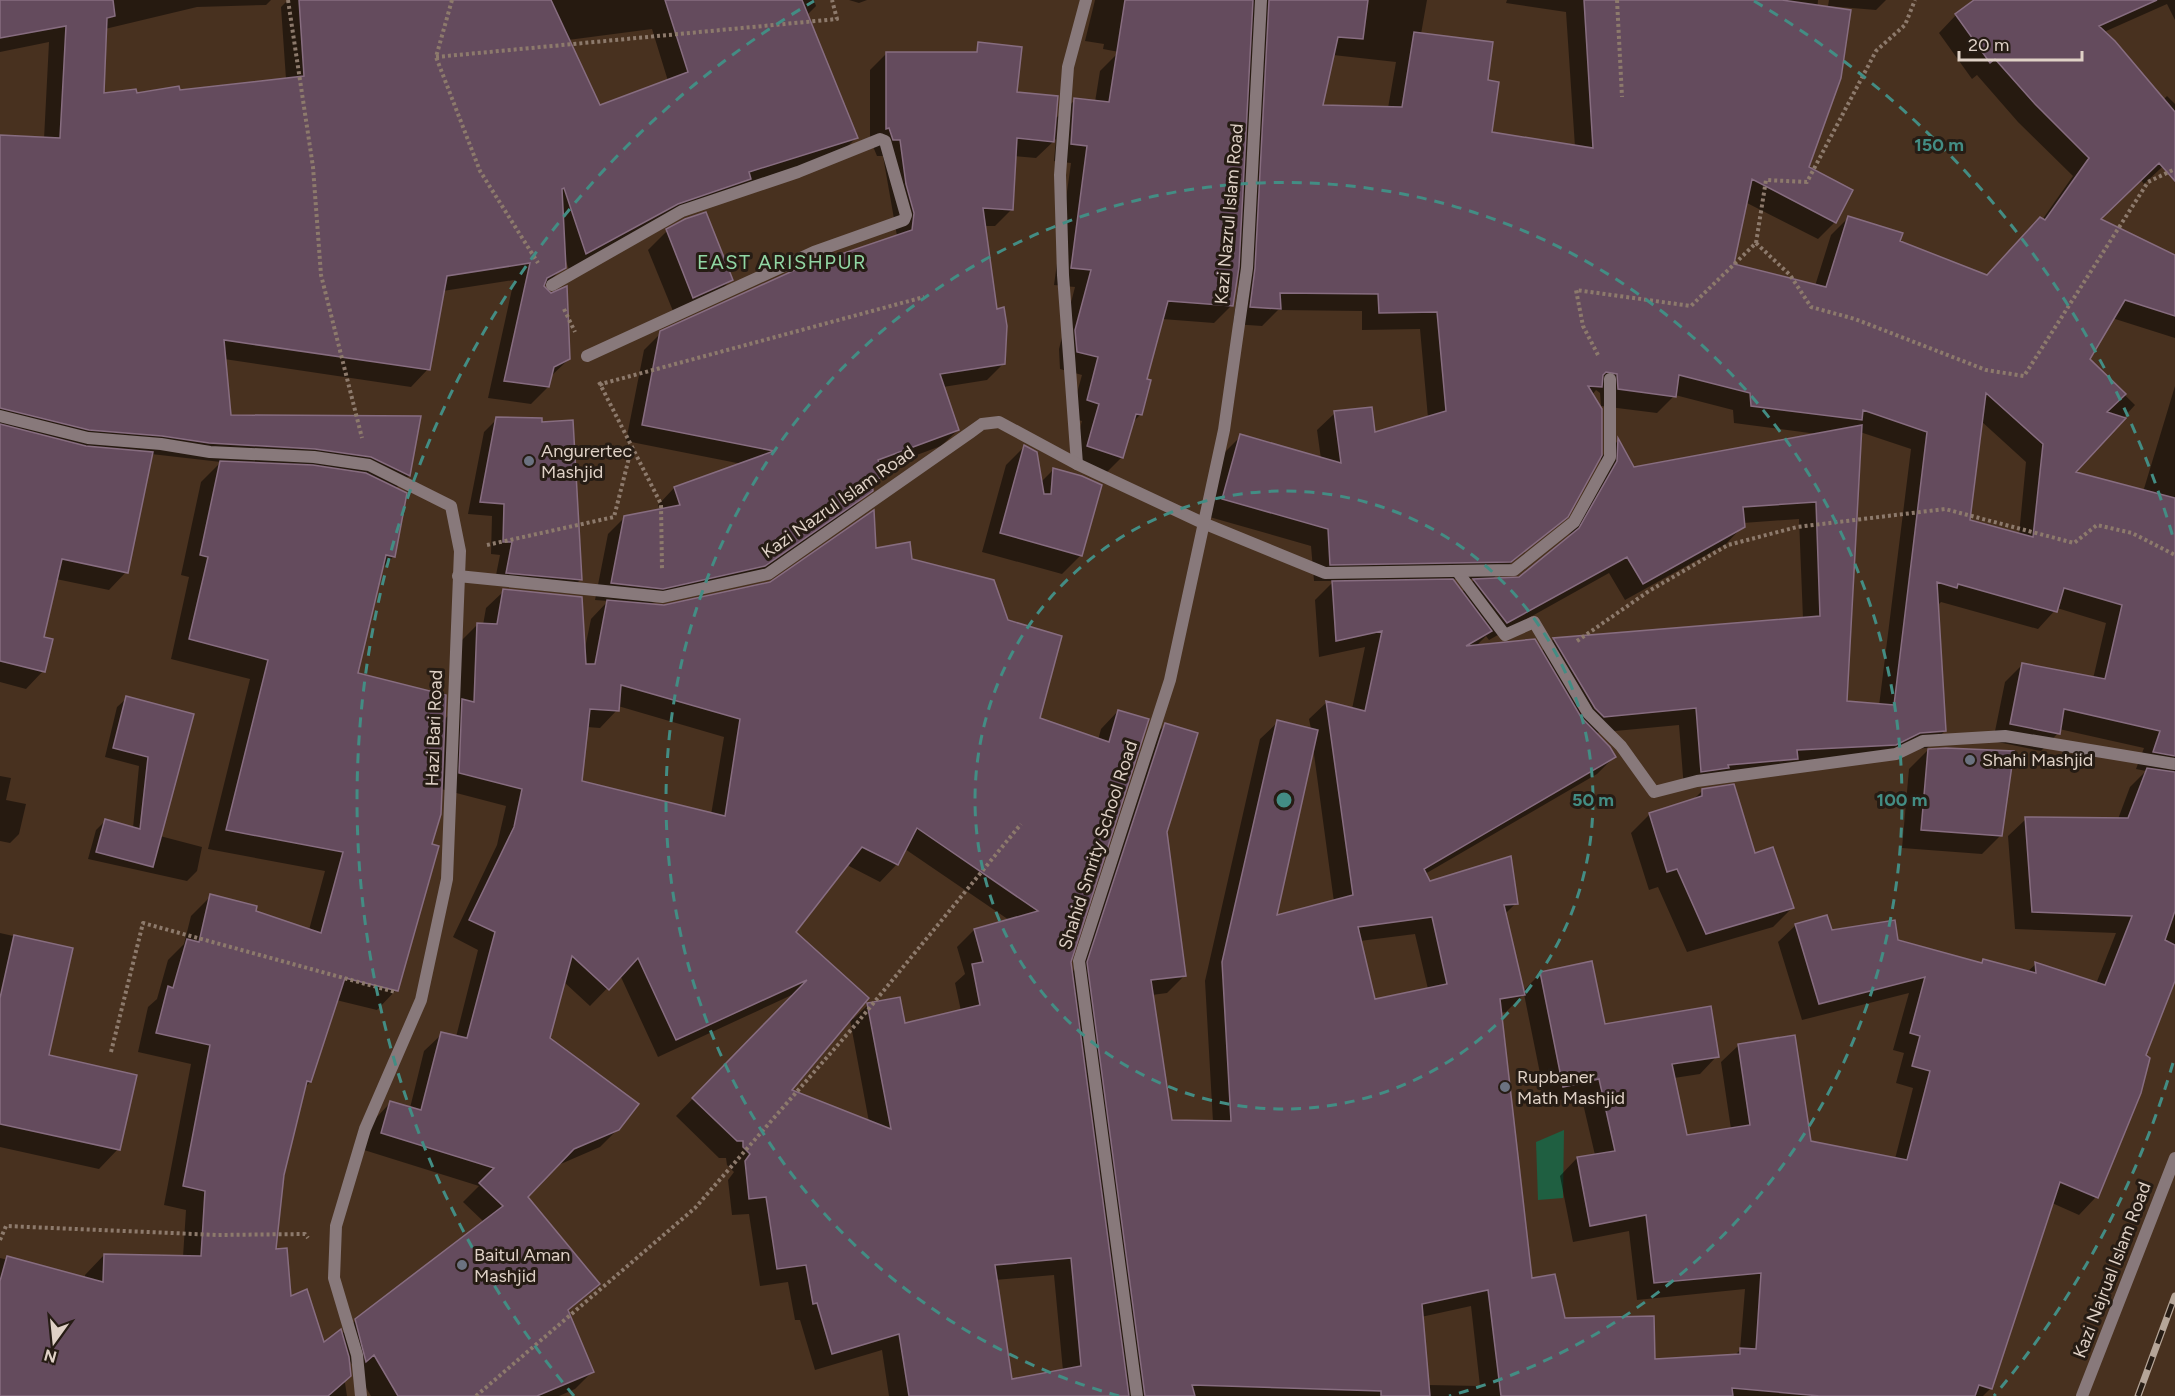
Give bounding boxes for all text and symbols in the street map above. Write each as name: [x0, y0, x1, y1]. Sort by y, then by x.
scale bar: [1959, 24, 2082, 62]
text: 20 m: [1968, 34, 2009, 56]
street label: Kazi Nazrul Islam Road: [1210, 123, 1248, 305]
text: 150 m: [1914, 134, 1964, 156]
district label: EAST ARISHPUR: [697, 250, 867, 274]
place label: Angurertec Mashjid: [541, 440, 632, 483]
street label: Kazi Nazrul Islam Road: [757, 441, 919, 563]
marker: Angurertec Mashjid: [522, 454, 536, 468]
street label: Hazi Bari Road: [421, 669, 447, 787]
street label: Shahid Smrity School Road: [1054, 738, 1142, 952]
place label: Shahi Mashjid: [1982, 749, 2093, 771]
marker: Shahi Mashjid: [1963, 753, 1977, 767]
text: 50 m: [1572, 789, 1614, 811]
text: 100 m: [1877, 789, 1927, 811]
centre of rings: [1274, 790, 1294, 810]
place label: Rupbaner Math Mashjid: [1517, 1066, 1625, 1109]
marker: Rupbaner Math Mashjid: [1498, 1080, 1512, 1094]
street label: Kazi Najrual Islam Road: [2068, 1179, 2156, 1361]
place label: Baitul Aman Mashjid: [474, 1244, 570, 1287]
marker: Baitul Aman Mashjid: [455, 1258, 469, 1272]
north arrow: [24, 1312, 84, 1372]
text: N: [42, 1345, 59, 1367]

